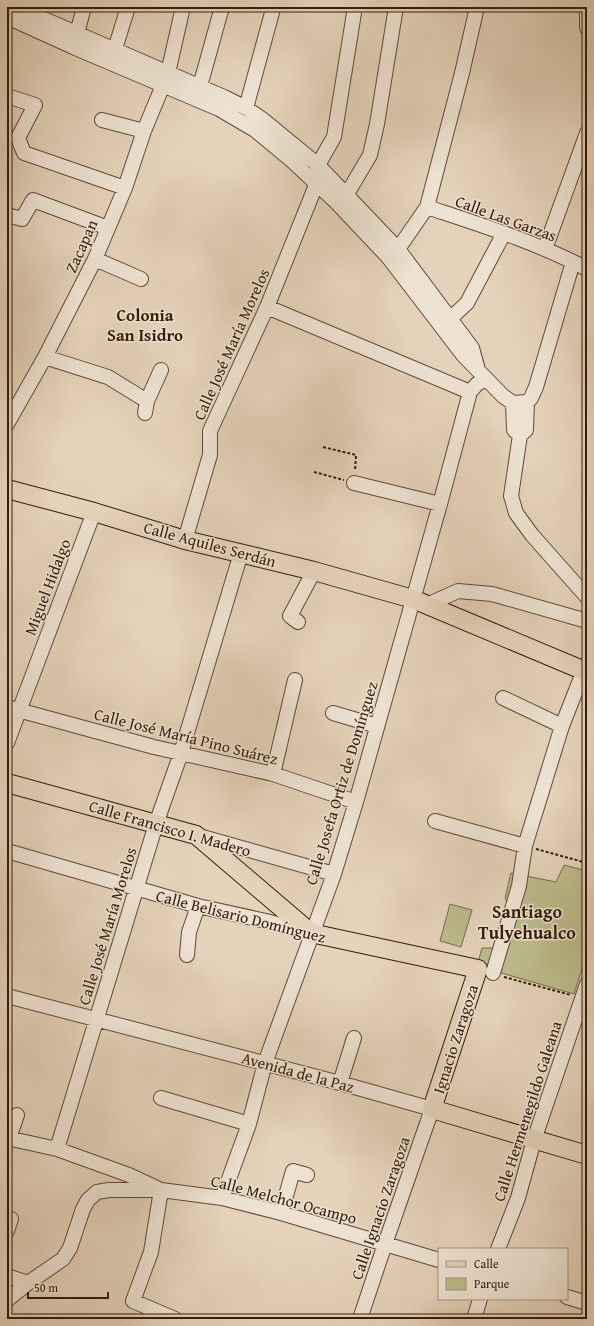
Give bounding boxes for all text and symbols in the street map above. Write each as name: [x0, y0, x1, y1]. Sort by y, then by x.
street label: Calle Las Garzas: [452, 189, 560, 247]
street label: Zacapan: [59, 216, 103, 276]
street label: Calle José María Morelos: [187, 264, 275, 424]
district label: Colonia San Isidro: [107, 302, 183, 347]
street label: Calle Aquiles Serdán: [141, 515, 279, 573]
street label: Miguel Hidalgo: [18, 535, 76, 639]
street label: Calle Josefa Ortiz de Domínguez: [299, 678, 383, 888]
street label: Calle José María Pino Suárez: [92, 702, 280, 770]
street label: Calle Francisco I. Madero: [86, 793, 254, 863]
street label: Calle José María Morelos: [72, 844, 142, 1008]
street label: Calle Belisario Domínguez: [154, 883, 328, 949]
district label: Santiago Tulyehualco: [478, 898, 576, 946]
street label: Ignacio Zaragoza: [426, 981, 484, 1097]
street label: Calle Hermenegildo Galeana: [486, 1017, 568, 1204]
street label: Avenida de la Paz: [239, 1045, 357, 1099]
street label: Calle Ignacio Zaragoza: [344, 1133, 416, 1283]
street label: Calle Melchor Ocampo: [209, 1168, 359, 1230]
legend: [438, 1248, 568, 1300]
text: Calle: [474, 1255, 499, 1272]
scale bar: [28, 1274, 108, 1300]
text: Parque: [474, 1275, 510, 1292]
text: 50 m: [34, 1279, 58, 1296]

